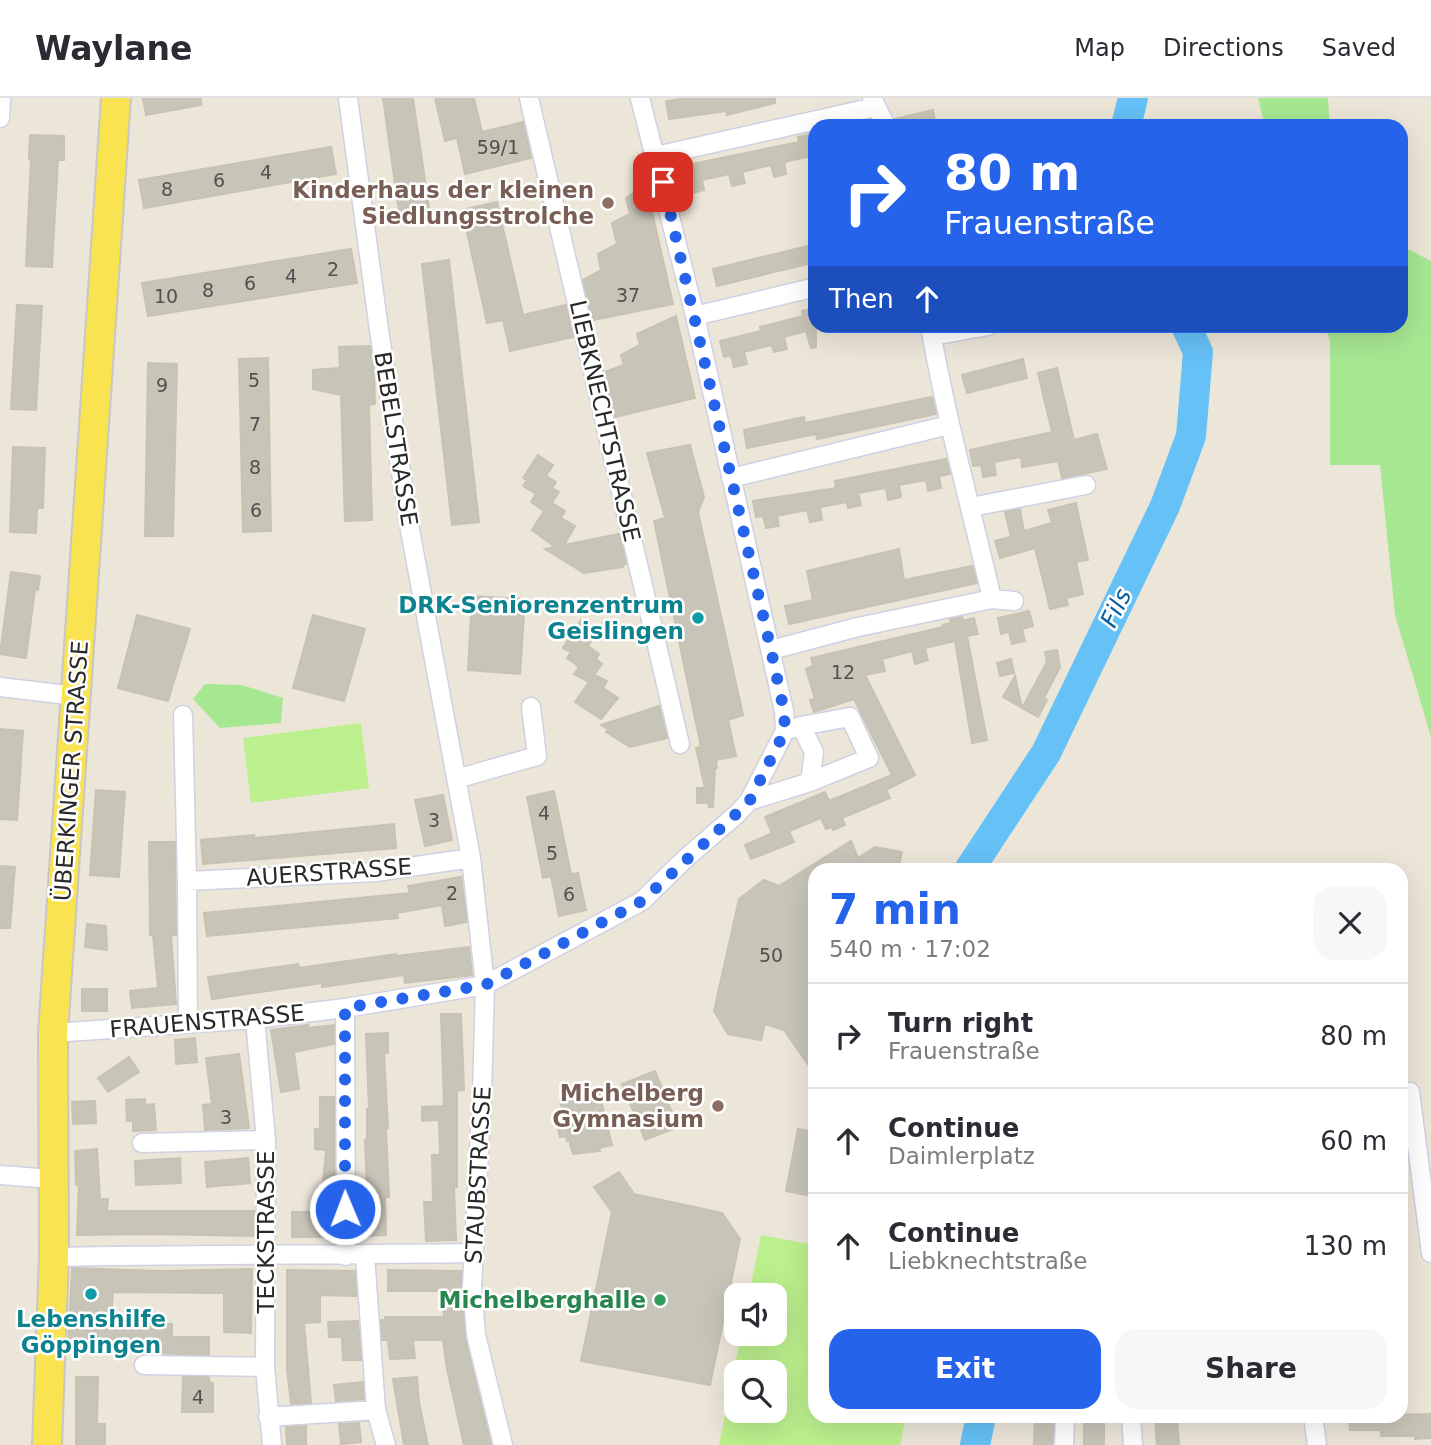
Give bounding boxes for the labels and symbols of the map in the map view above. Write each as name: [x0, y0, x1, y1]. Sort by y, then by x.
house number: 59/1: [477, 136, 519, 158]
pin: [633, 152, 693, 212]
house number: 4: [260, 161, 272, 183]
house number: 6: [213, 169, 225, 191]
place label: Kinderhaus der kleinen Siedlungsstrolche: [292, 177, 594, 229]
house number: 8: [161, 178, 173, 200]
marker: Kinderhaus der kleinen Siedlungsstrolche: [600, 195, 616, 211]
house number: 2: [327, 258, 339, 280]
house number: 4: [285, 265, 297, 287]
house number: 6: [244, 272, 256, 294]
house number: 8: [202, 279, 214, 301]
house number: 37: [616, 284, 640, 306]
house number: 10: [154, 285, 178, 307]
street label: LIEBKNECHTSTRASSE: [565, 298, 645, 544]
street label: BEBELSTRASSE: [369, 350, 423, 528]
house number: 5: [248, 369, 260, 391]
house number: 9: [156, 374, 168, 396]
house number: 7: [249, 413, 261, 435]
house number: 8: [249, 456, 261, 478]
house number: 6: [250, 499, 262, 521]
water label: Fils: [1095, 584, 1137, 632]
place label: DRK-Seniorenzentrum Geislingen: [398, 592, 684, 644]
marker: DRK-Seniorenzentrum Geislingen: [690, 610, 706, 626]
street label: ÜBERKINGER STRASSE: [48, 640, 93, 902]
house number: 12: [831, 661, 855, 683]
house number: 4: [538, 802, 550, 824]
house number: 3: [428, 809, 440, 831]
house number: 5: [546, 842, 558, 864]
street label: AUERSTRASSE: [245, 853, 413, 891]
house number: 2: [446, 882, 458, 904]
house number: 6: [563, 883, 575, 905]
house number: 50: [759, 944, 783, 966]
street label: FRAUENSTRASSE: [108, 1000, 306, 1042]
place label: Michelberg Gymnasium: [552, 1080, 704, 1132]
street label: STAUBSTRASSE: [460, 1085, 496, 1265]
marker: Michelberg Gymnasium: [710, 1098, 726, 1114]
house number: 3: [220, 1106, 232, 1128]
street label: TECKSTRASSE: [253, 1151, 279, 1314]
position arrow: [308, 1172, 382, 1246]
marker: Lebenshilfe Göppingen: [83, 1286, 99, 1302]
place label: Michelberghalle: [439, 1287, 646, 1313]
marker: Michelberghalle: [652, 1292, 668, 1308]
place label: Lebenshilfe Göppingen: [16, 1306, 166, 1358]
house number: 4: [192, 1386, 204, 1408]

